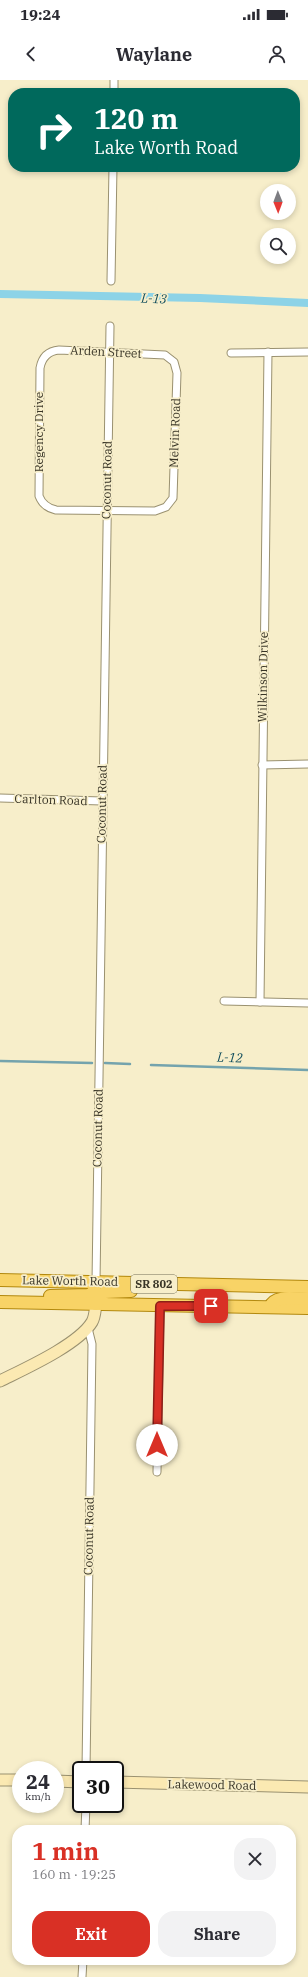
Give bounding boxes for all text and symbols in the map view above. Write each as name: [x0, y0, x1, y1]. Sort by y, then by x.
text: 19:24: [20, 5, 61, 24]
icon: back: [20, 43, 42, 65]
text: Waylane: [116, 43, 192, 66]
icon: person: [266, 43, 288, 65]
text: 120 m: [94, 100, 178, 137]
icon: right: [28, 104, 80, 156]
text: Lake Worth Road: [94, 136, 238, 159]
north arrow: [260, 184, 296, 220]
map controls: [260, 184, 296, 264]
button: search: [260, 228, 296, 264]
water label: L-13: [140, 290, 167, 307]
street label: Arden Street: [70, 342, 142, 361]
street label: Regency Drive: [31, 392, 46, 472]
street label: Melvin Road: [166, 398, 183, 468]
street label: Coconut Road: [98, 441, 115, 519]
street label: Wilkinson Drive: [254, 632, 271, 722]
street label: Coconut Road: [93, 765, 110, 843]
street label: Carlton Road: [14, 791, 88, 808]
water label: L-12: [216, 1049, 243, 1066]
street label: Coconut Road: [89, 1089, 106, 1167]
street label: Lake Worth Road: [22, 1272, 118, 1289]
road number: SR 802: [131, 1275, 177, 1293]
pin: [194, 1289, 228, 1323]
icon: arrive: [200, 1295, 222, 1317]
position arrow: [136, 1424, 178, 1466]
street label: Coconut Road: [80, 1497, 97, 1575]
speed limit sign: 30: [72, 1761, 124, 1813]
text: 24: [26, 1768, 50, 1795]
street label: Lakewood Road: [168, 1776, 256, 1793]
text: km/h: [25, 1790, 51, 1803]
text: 1 min: [32, 1835, 99, 1867]
button: close: [234, 1838, 276, 1880]
text: 160 m · 19:25: [32, 1866, 116, 1883]
button: Exit: [32, 1911, 150, 1957]
button: Share: [158, 1911, 276, 1957]

